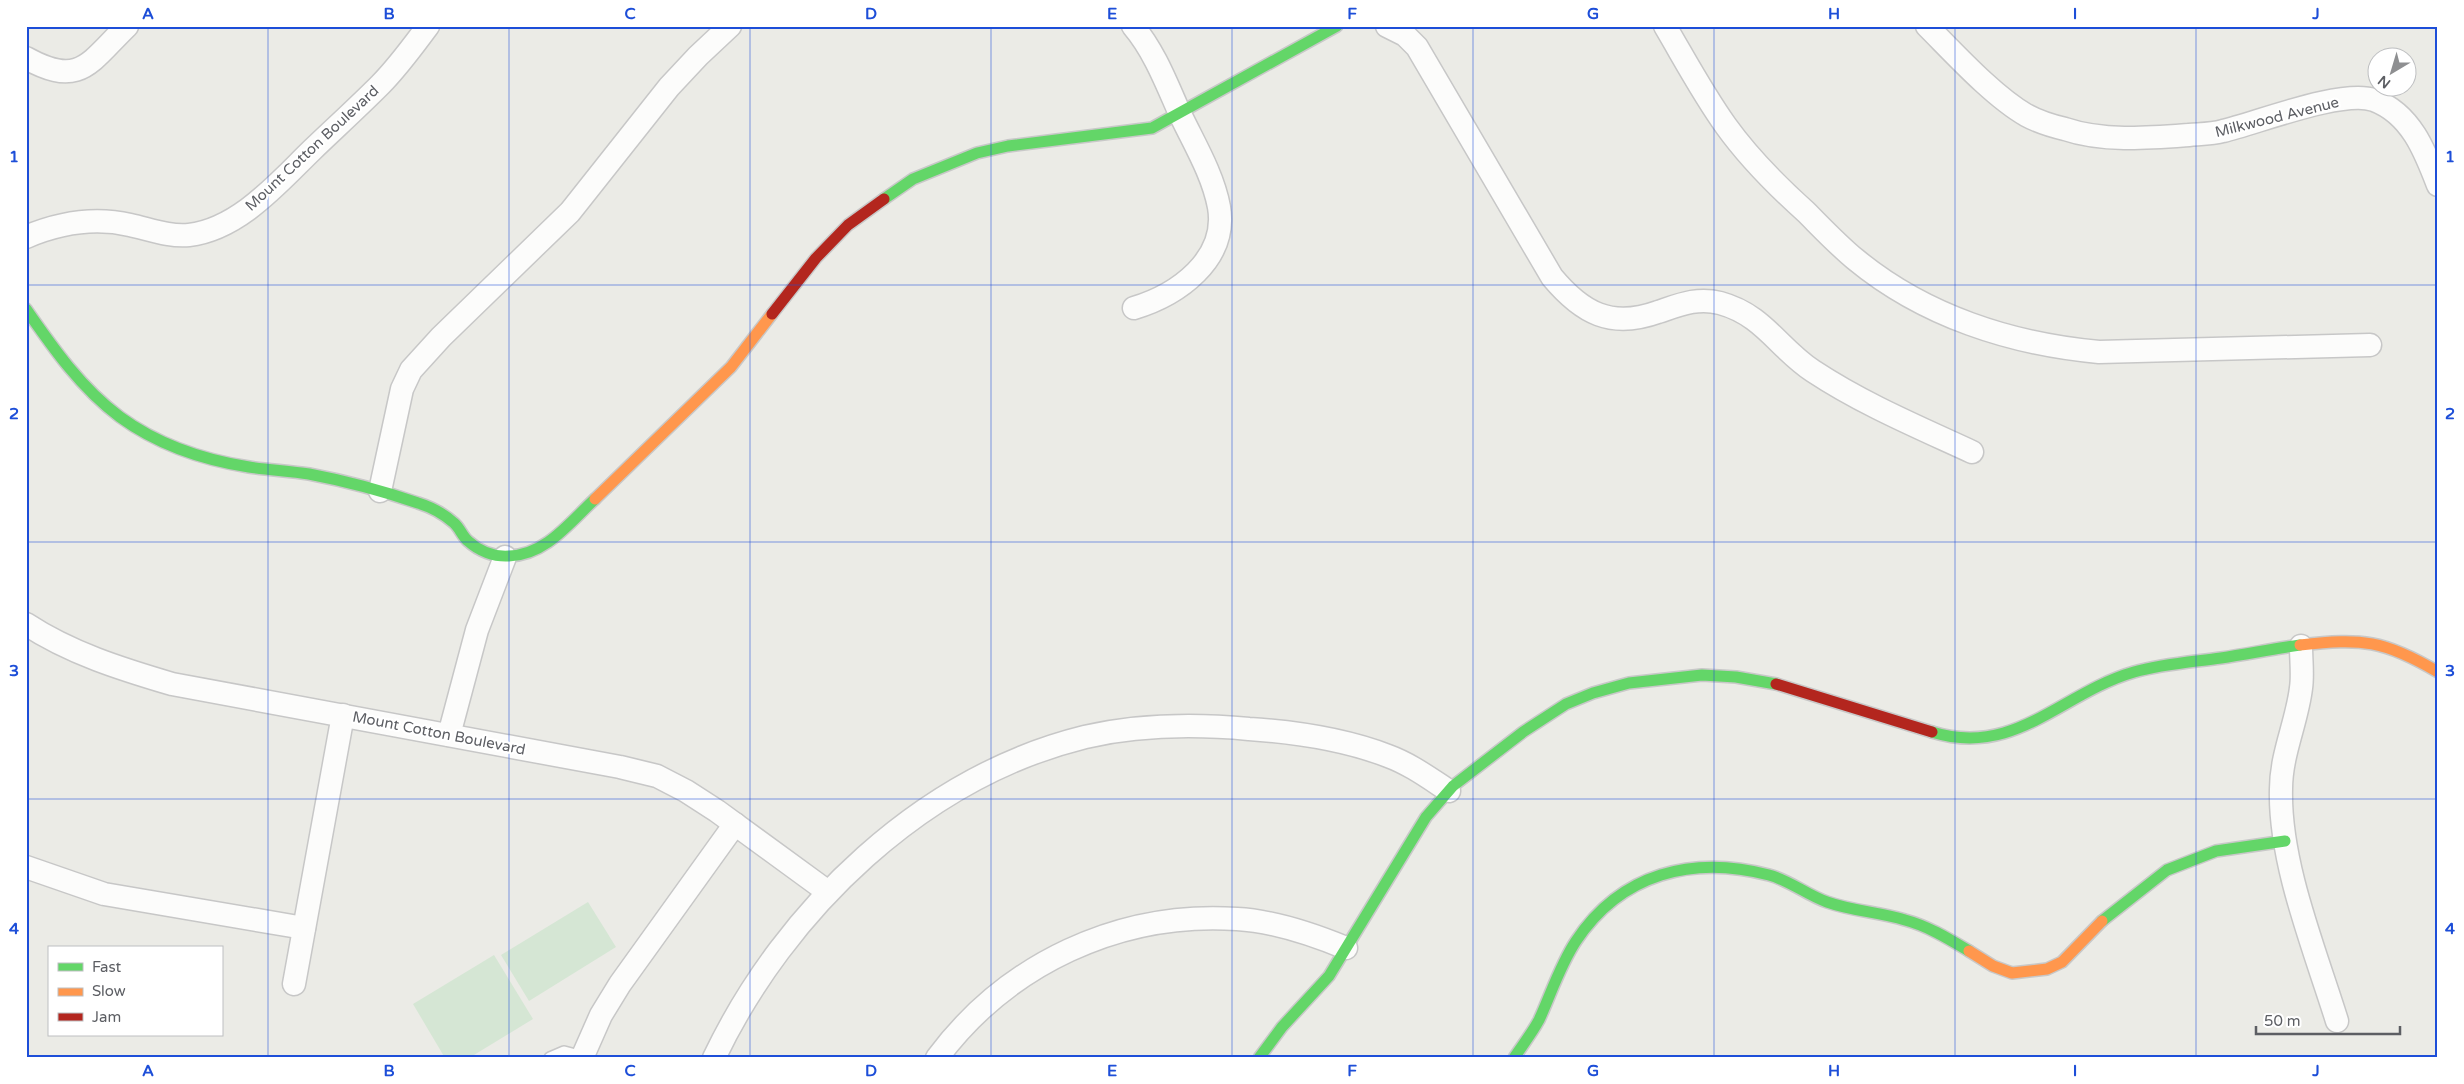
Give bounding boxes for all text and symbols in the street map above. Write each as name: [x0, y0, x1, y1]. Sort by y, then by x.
text: A: [142, 4, 154, 24]
text: B: [383, 4, 395, 24]
text: C: [624, 4, 636, 24]
text: D: [865, 4, 877, 24]
text: E: [1107, 4, 1117, 24]
text: F: [1347, 4, 1357, 24]
text: G: [1587, 4, 1599, 24]
text: H: [1828, 4, 1840, 24]
text: I: [2073, 4, 2077, 24]
text: J: [2311, 4, 2320, 24]
north arrow: [2366, 48, 2416, 98]
text: N: [2375, 72, 2394, 92]
street label: Mount Cotton Boulevard: [242, 81, 382, 215]
street label: Milkwood Avenue: [2213, 93, 2341, 141]
text: 1: [9, 147, 19, 167]
text: 1: [2445, 147, 2455, 167]
text: 2: [9, 404, 19, 424]
text: 2: [2445, 404, 2455, 424]
text: 3: [9, 661, 19, 681]
text: 3: [2445, 661, 2455, 681]
street label: Mount Cotton Boulevard: [351, 707, 527, 759]
text: 4: [9, 919, 19, 939]
text: 4: [2445, 919, 2455, 939]
legend: [48, 946, 222, 1036]
text: Fast: [92, 958, 122, 976]
text: Slow: [92, 982, 126, 1000]
scale bar: [2256, 1004, 2400, 1036]
text: Jam: [92, 1008, 121, 1026]
text: 50 m: [2264, 1012, 2301, 1030]
text: A: [142, 1061, 154, 1081]
text: B: [383, 1061, 395, 1081]
text: C: [624, 1061, 636, 1081]
text: D: [865, 1061, 877, 1081]
text: E: [1107, 1061, 1117, 1081]
text: F: [1347, 1061, 1357, 1081]
text: G: [1587, 1061, 1599, 1081]
text: H: [1828, 1061, 1840, 1081]
text: I: [2073, 1061, 2077, 1081]
text: J: [2311, 1061, 2320, 1081]

